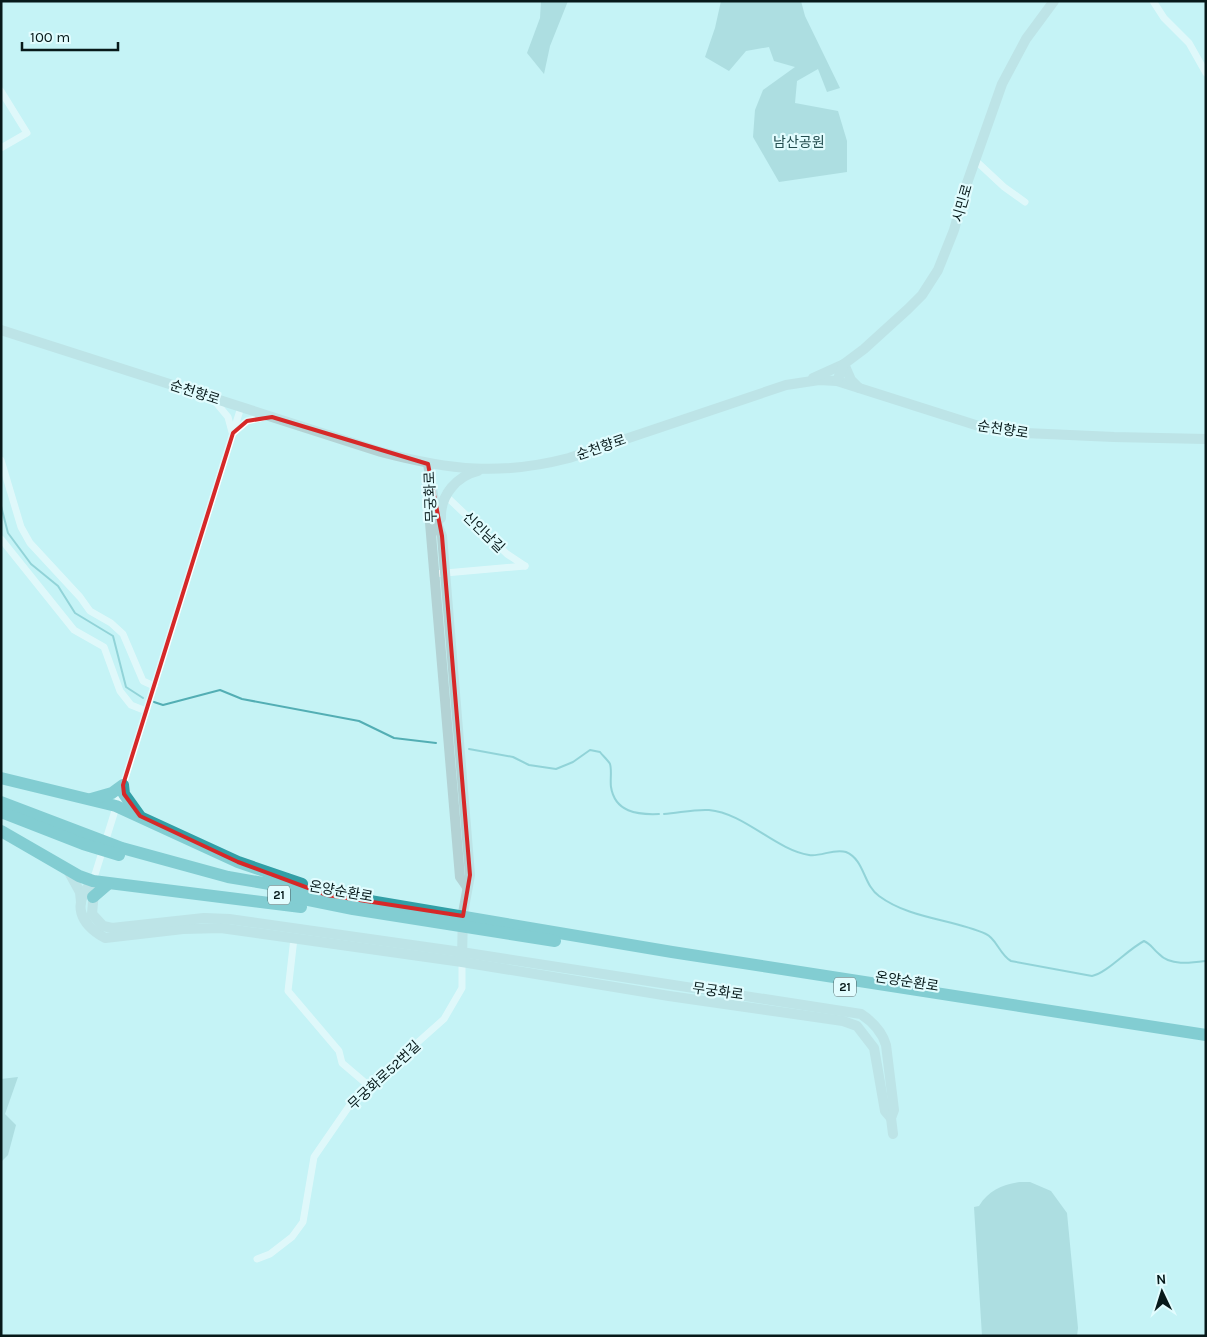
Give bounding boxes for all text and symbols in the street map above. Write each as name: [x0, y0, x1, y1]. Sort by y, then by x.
scale bar: [22, 20, 119, 52]
text: 100 m: [30, 28, 70, 46]
park label: 남산공원: [773, 134, 825, 151]
street label: 시민로: [949, 182, 976, 224]
street label: 순천향로: [168, 376, 222, 409]
street label: 순천향로: [976, 417, 1030, 442]
street label: 순천향로: [574, 431, 628, 464]
street label: 무궁화로: [421, 471, 440, 523]
street label: 신인남길: [459, 508, 508, 556]
street label: 온양순환로: [308, 878, 374, 905]
road number: 21: [268, 886, 290, 904]
street label: 온양순환로: [874, 968, 940, 995]
road number: 21: [834, 978, 856, 996]
street label: 무궁화로: [691, 979, 745, 1004]
street label: 무궁화로52번길: [344, 1037, 424, 1113]
north arrow: [1137, 1267, 1187, 1317]
text: N: [1156, 1271, 1167, 1288]

